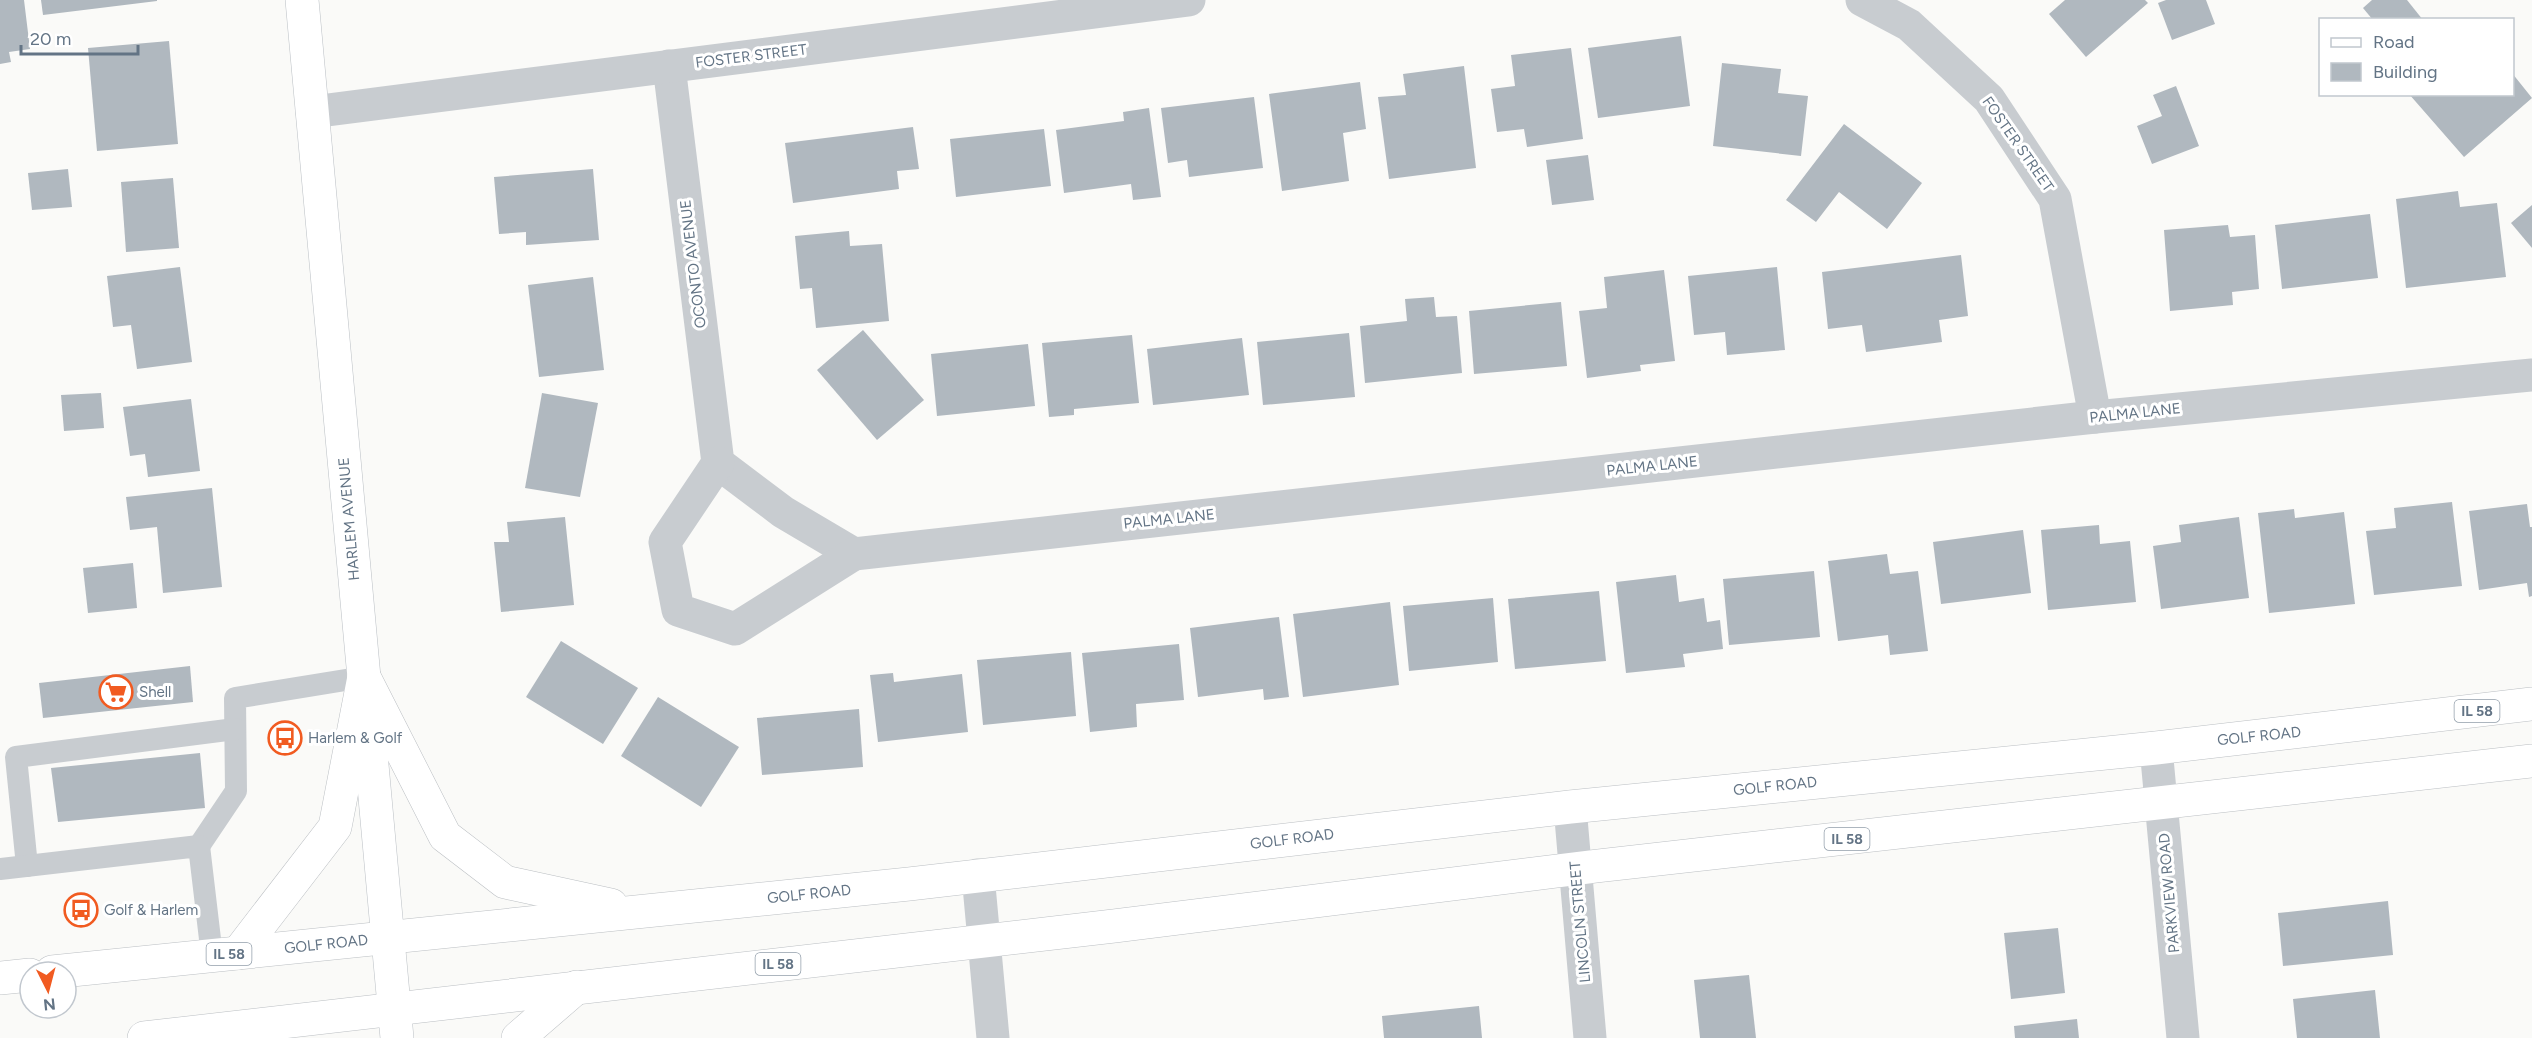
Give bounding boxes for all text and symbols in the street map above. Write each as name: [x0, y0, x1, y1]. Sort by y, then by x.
scale bar: [21, 18, 138, 56]
legend: [2319, 18, 2514, 96]
text: 20 m: [30, 28, 71, 50]
text: Road: [2373, 31, 2414, 53]
street label: FOSTER STREET: [694, 40, 808, 72]
text: Building: [2373, 61, 2438, 83]
street label: FOSTER STREET: [1978, 93, 2058, 196]
street label: OCONTO AVENUE: [676, 199, 710, 329]
street label: PALMA LANE: [2088, 399, 2182, 427]
street label: PALMA LANE: [1605, 452, 1699, 480]
street label: HARLEM AVENUE: [335, 457, 363, 581]
street label: PALMA LANE: [1122, 505, 1216, 533]
supermarket icon: Shell: [98, 674, 134, 710]
place label: Shell: [139, 683, 171, 701]
road number: IL 58: [2454, 700, 2500, 722]
bus stop icon: Harlem & Golf: [267, 720, 303, 756]
street label: GOLF ROAD: [2216, 723, 2302, 749]
place label: Harlem & Golf: [308, 729, 403, 747]
street label: GOLF ROAD: [1732, 773, 1818, 799]
street label: GOLF ROAD: [1249, 825, 1335, 853]
road number: IL 58: [1824, 828, 1870, 850]
street label: PARKVIEW ROAD: [2155, 832, 2183, 954]
street label: LINCOLN STREET: [1566, 860, 1594, 984]
street label: GOLF ROAD: [766, 881, 852, 907]
bus stop icon: Golf & Harlem: [63, 892, 99, 928]
place label: Golf & Harlem: [104, 901, 198, 919]
street label: GOLF ROAD: [283, 931, 369, 957]
road number: IL 58: [206, 943, 252, 965]
road number: IL 58: [756, 953, 800, 975]
north arrow: [18, 960, 78, 1020]
text: N: [42, 994, 57, 1015]

